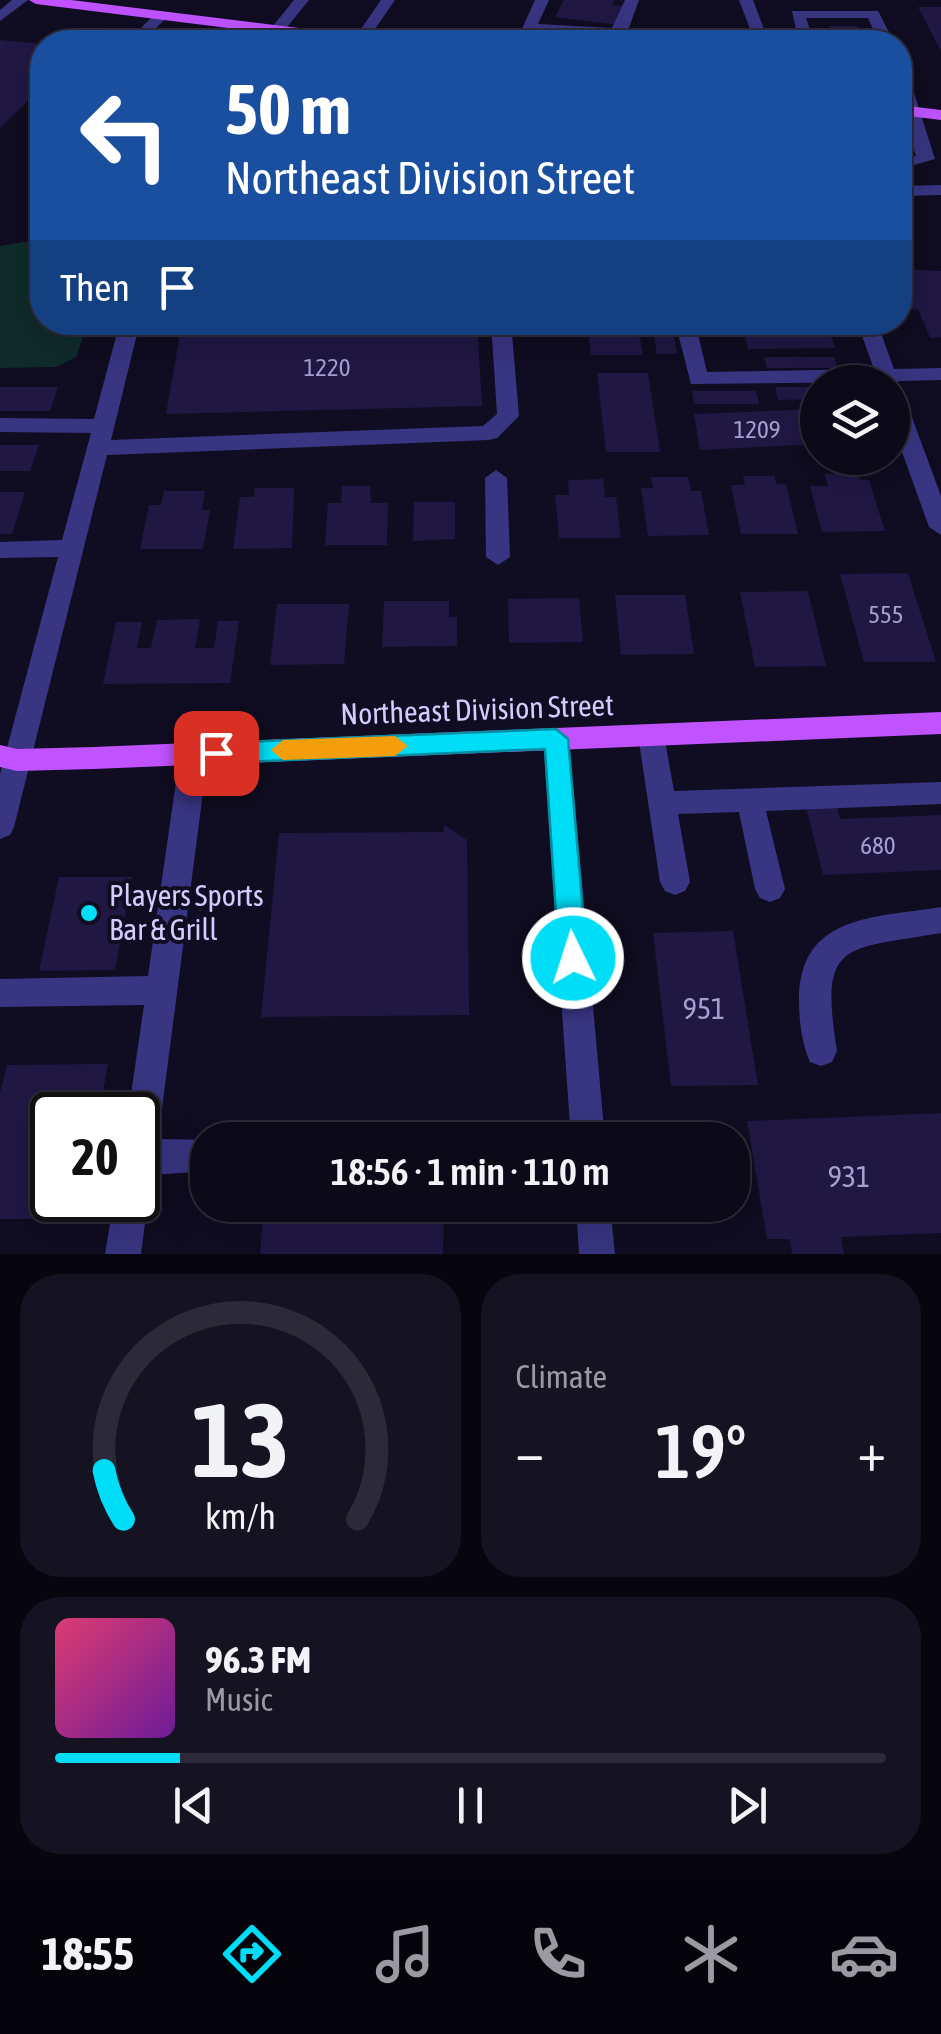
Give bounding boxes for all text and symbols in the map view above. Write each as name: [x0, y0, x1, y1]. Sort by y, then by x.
text: 50 m: [225, 69, 351, 149]
icon: left: [60, 70, 190, 200]
text: Northeast Division Street: [225, 152, 635, 204]
icon: arrive: [150, 260, 205, 315]
text: Then: [60, 266, 130, 309]
house number: 1220: [303, 353, 351, 381]
map controls: [800, 365, 910, 475]
button: layers: [800, 365, 910, 475]
house number: 1209: [733, 415, 781, 443]
house number: 555: [868, 600, 904, 628]
street label: Northeast Division Street: [340, 687, 614, 731]
pin: [174, 711, 259, 796]
icon: arrive: [189, 726, 244, 781]
house number: 680: [860, 831, 896, 859]
place label: Players Sports Bar & Grill: [109, 878, 264, 946]
marker: Players Sports Bar & Grill: [78, 902, 100, 924]
position arrow: [521, 906, 625, 1010]
house number: 951: [683, 991, 725, 1025]
speed limit sign: 20: [30, 1092, 160, 1222]
text: 18:56 · 1 min · 110 m: [330, 1150, 610, 1193]
house number: 931: [828, 1159, 870, 1193]
text: Climate: [516, 1358, 607, 1395]
text: 13: [191, 1380, 289, 1499]
text: 19°: [655, 1408, 746, 1494]
text: −: [516, 1420, 544, 1483]
text: +: [857, 1420, 886, 1483]
text: km/h: [205, 1496, 276, 1537]
text: 96.3 FM: [205, 1638, 311, 1681]
text: Music: [205, 1681, 272, 1718]
icon: previous: [166, 1778, 221, 1833]
icon: pause: [443, 1778, 498, 1833]
icon: next: [720, 1778, 775, 1833]
icon: directions: [217, 1919, 287, 1989]
icon: music: [370, 1919, 440, 1989]
icon: phone: [523, 1919, 593, 1989]
icon: climate: [676, 1919, 746, 1989]
icon: car: [829, 1919, 899, 1989]
text: 18:55: [42, 1928, 134, 1980]

